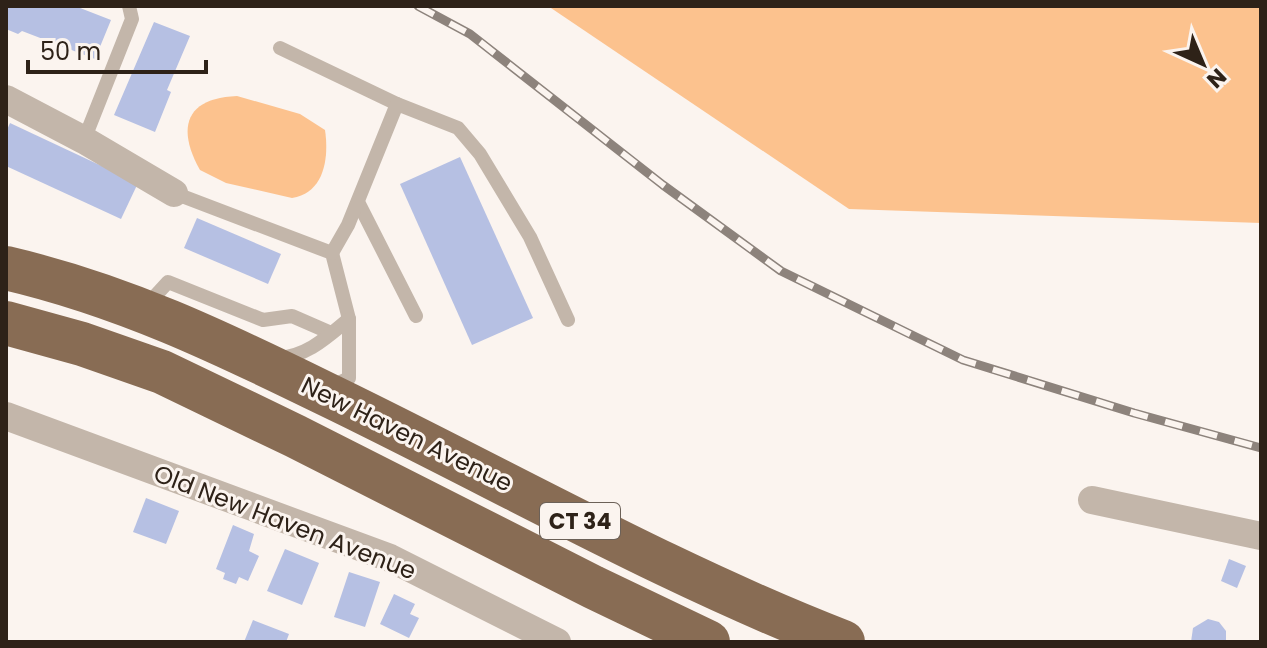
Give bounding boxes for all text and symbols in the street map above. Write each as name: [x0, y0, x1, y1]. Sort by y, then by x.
scale bar: [28, 24, 206, 74]
north arrow: [1163, 24, 1243, 104]
text: 50 m: [40, 35, 101, 68]
text: N: [1200, 61, 1233, 95]
street label: New Haven Avenue: [296, 369, 518, 499]
street label: Old New Haven Avenue: [149, 457, 421, 587]
road number: CT 34: [540, 503, 620, 539]

